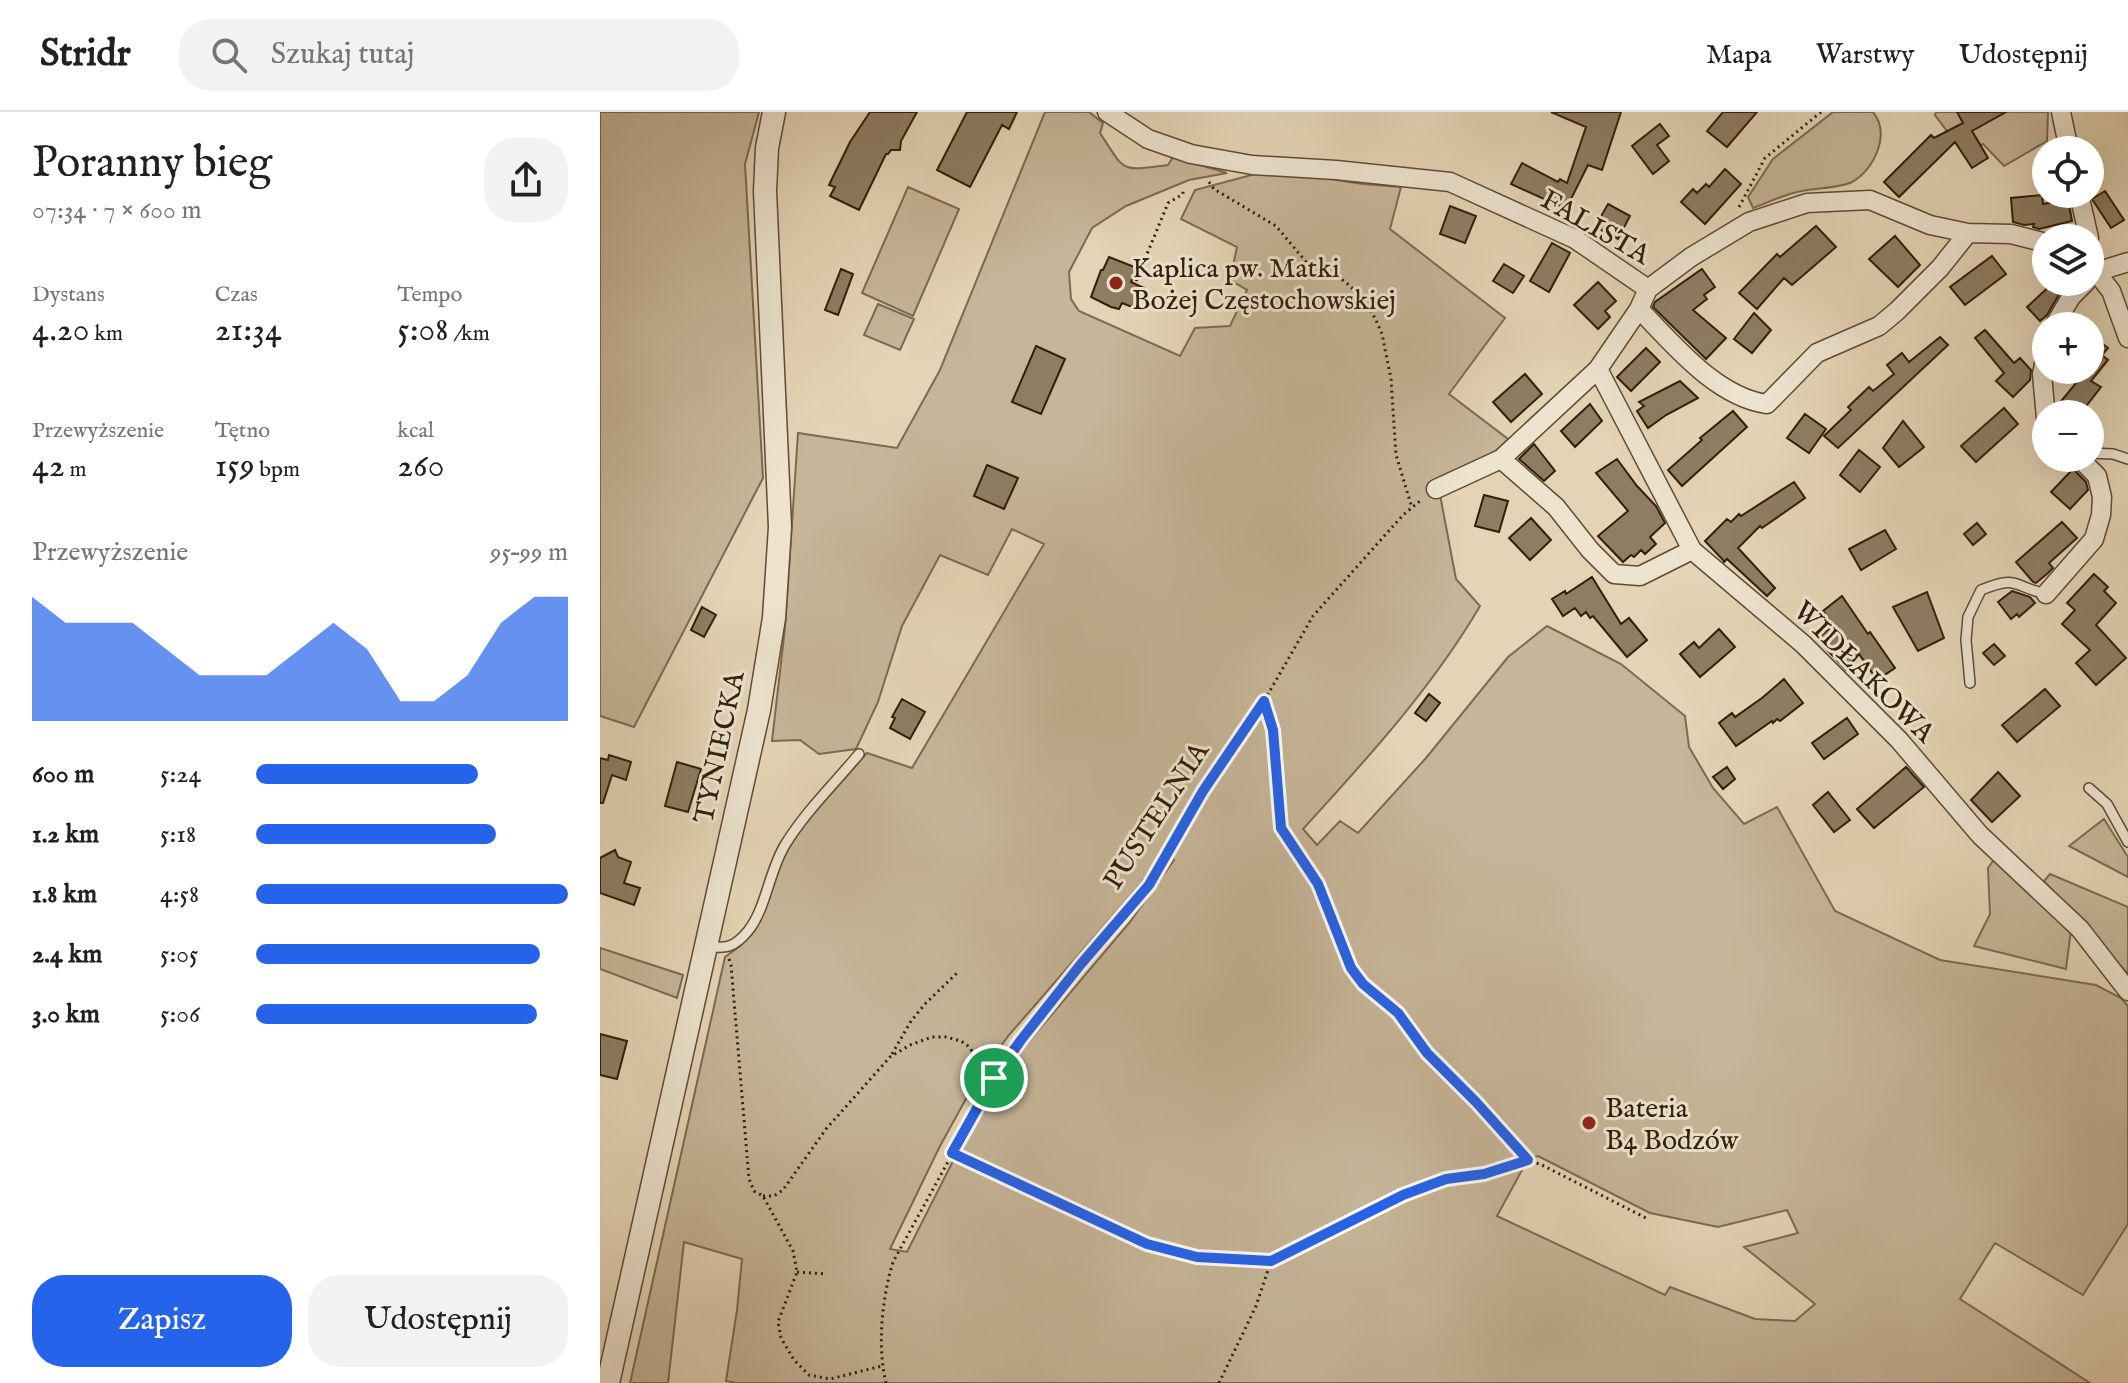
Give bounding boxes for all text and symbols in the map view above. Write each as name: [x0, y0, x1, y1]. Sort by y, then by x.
search box: [179, 19, 739, 91]
text: Stridr: [40, 31, 131, 79]
icon: search: [207, 33, 251, 77]
text: Szukaj tutaj: [271, 36, 414, 74]
text: Mapa: [1706, 38, 1772, 73]
text: Warstwy: [1816, 38, 1915, 73]
text: Udostępnij: [1959, 38, 2088, 73]
text: Poranny bieg: [32, 136, 272, 192]
map controls: [2032, 136, 2104, 472]
button: locate: [2032, 136, 2104, 208]
button: share: [484, 138, 568, 222]
street label: FALISTA: [1534, 183, 1657, 274]
text: 07:34 · 7 × 600 m: [32, 194, 202, 227]
button: layers: [2032, 224, 2104, 296]
place label: Kaplica pw. Matki Bożej Częstochowskiej: [1132, 252, 1396, 319]
marker: Kaplica pw. Matki Bożej Częstochowskiej: [1107, 274, 1125, 292]
text: Dystans: [32, 281, 105, 309]
text: Czas: [215, 281, 258, 309]
text: Tempo: [397, 281, 462, 309]
text: 4.20: [32, 309, 89, 352]
text: 21:34: [215, 309, 282, 352]
text: 5:08: [397, 309, 449, 352]
button: +: [2032, 312, 2104, 384]
text: km: [89, 320, 123, 348]
text: /km: [449, 320, 490, 348]
button: −: [2032, 400, 2104, 472]
text: Przewyższenie: [32, 417, 164, 445]
text: Tętno: [215, 417, 270, 445]
text: kcal: [397, 417, 434, 445]
text: 42: [32, 445, 65, 488]
text: 159: [215, 445, 254, 488]
text: 260: [397, 445, 444, 488]
text: m: [65, 456, 86, 484]
text: bpm: [254, 456, 300, 484]
text: Przewyższenie: [32, 536, 188, 569]
text: 95–99 m: [490, 536, 568, 569]
street label: WIDŁAKOWA: [1785, 594, 1942, 752]
street label: TYNIECKA: [687, 667, 754, 827]
street label: PUSTELNIA: [1096, 735, 1218, 897]
text: 600 m: [32, 758, 94, 791]
text: 5:24: [160, 758, 201, 791]
text: 1.2 km: [32, 818, 99, 851]
text: 5:18: [160, 818, 196, 851]
text: 1.8 km: [32, 878, 97, 911]
text: 4:58: [160, 878, 199, 911]
text: 2.4 km: [32, 938, 102, 971]
text: 5:05: [160, 938, 198, 971]
text: 3.0 km: [32, 998, 100, 1031]
text: 5:06: [160, 998, 200, 1031]
pin: [960, 1044, 1028, 1112]
icon: arrive: [972, 1056, 1016, 1100]
place label: Bateria B4 Bodzów: [1605, 1092, 1739, 1159]
marker: Bateria B4 Bodzów: [1580, 1114, 1598, 1132]
button: Zapisz: [32, 1275, 292, 1367]
button: Udostępnij: [308, 1275, 568, 1367]

